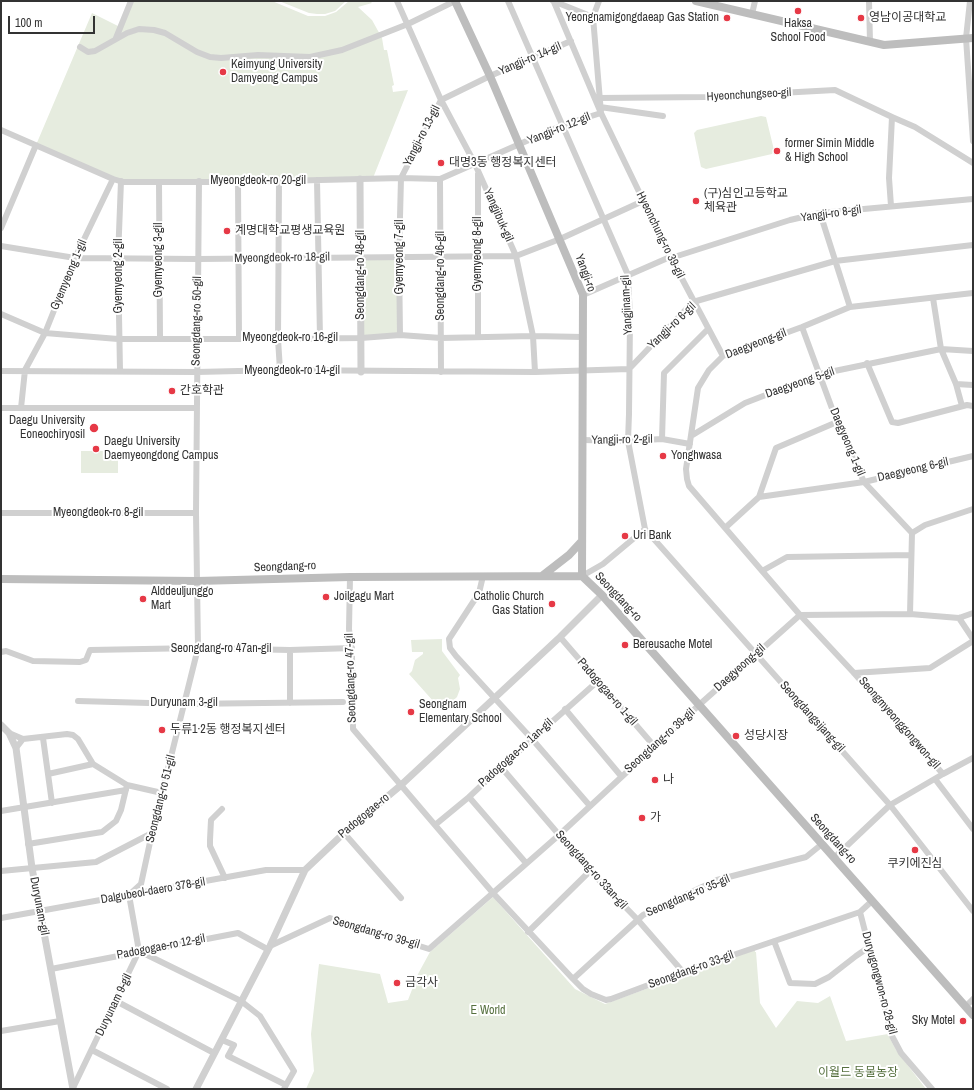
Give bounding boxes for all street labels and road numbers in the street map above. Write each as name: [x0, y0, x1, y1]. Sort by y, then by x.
street label: Yangji-ro 14-gil: [497, 39, 563, 79]
street label: Hyeonchungseo-gil: [706, 86, 792, 104]
street label: Yangji-ro 13-gil: [400, 103, 444, 169]
street label: Yangji-ro 12-gil: [525, 110, 593, 148]
street label: Myeongdeok-ro 20-gil: [210, 174, 306, 188]
street label: Yangjibuk-gil: [480, 186, 516, 244]
street label: Hyeonchung-ro 39-gil: [633, 189, 687, 281]
street label: Yangji-ro 8-gil: [800, 203, 862, 225]
street label: Gyemyeong 8-gil: [471, 217, 485, 291]
street label: Gyemyeong 7-gil: [393, 220, 407, 294]
street label: Gyemyeong 3-gil: [152, 223, 166, 297]
street label: Seongdang-ro 48-gil: [354, 230, 368, 320]
street label: Seongdang-ro 46-gil: [434, 231, 448, 321]
street label: Gyemyeong 1-gil: [48, 238, 90, 312]
street label: Gyemyeong 2-gil: [112, 239, 126, 313]
street label: Myeongdeok-ro 18-gil: [234, 250, 330, 266]
street label: Yangji-ro: [572, 252, 598, 294]
street label: Yangjinam-gil: [618, 275, 636, 335]
street label: Seongdang-ro 50-gil: [189, 276, 205, 366]
street label: Yangji-ro 6-gil: [645, 300, 699, 352]
street label: Daegyeong-gil: [724, 326, 788, 362]
street label: Myeongdeok-ro 16-gil: [242, 331, 338, 345]
street label: Myeongdeok-ro 14-gil: [244, 364, 340, 378]
street label: Daegyeong 5-gil: [764, 364, 836, 402]
street label: Daegyeong 1-gil: [826, 406, 868, 478]
street label: Yangji-ro 2-gil: [591, 432, 653, 448]
street label: Daegyeong 6-gil: [876, 455, 950, 485]
street label: Myeongdeok-ro 8-gil: [53, 506, 143, 520]
street label: Seongdang-ro: [254, 559, 316, 575]
street label: Seongdang-ro: [591, 569, 645, 625]
street label: Seongdang-ro 47-gil: [342, 633, 360, 723]
street label: Daegyeong-gil: [711, 641, 769, 695]
street label: Seongdang-ro 47an-gil: [171, 642, 271, 656]
street label: Padogogae-ro 1-gil: [574, 655, 640, 729]
street label: Seongmyeonggongwon-gil: [855, 674, 943, 772]
street label: Seongdangsijang-gil: [776, 679, 848, 755]
street label: Duryunam 3-gil: [150, 696, 218, 710]
street label: Seongdang-ro 39-gil: [622, 706, 698, 776]
street label: Padogogae-ro 1an-gil: [476, 716, 556, 790]
street label: Seongdang-ro 51-gil: [143, 754, 179, 844]
street label: Padogogae-ro: [335, 790, 393, 842]
street label: Seongdang-ro: [807, 811, 859, 867]
street label: Seongdang-ro 33an-gil: [552, 828, 630, 912]
street label: Seongdang-ro 35-gil: [644, 872, 732, 920]
street label: Dalgubeol-daero 378-gil: [100, 875, 206, 907]
street label: Duryunam-gil: [26, 876, 52, 936]
street label: Seongdang-ro 39-gil: [331, 914, 421, 952]
street label: Duryugongwon-ro 28-gil: [858, 930, 900, 1036]
street label: Padogogae-ro 12-gil: [116, 931, 206, 963]
street label: Seongdang-ro 33-gil: [646, 948, 736, 992]
street label: Duryunam 9-gil: [93, 972, 135, 1038]

